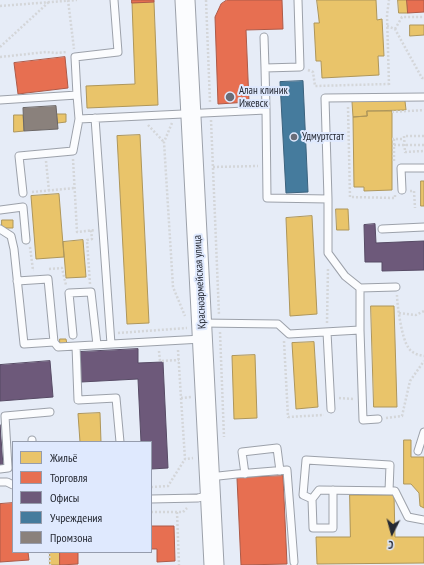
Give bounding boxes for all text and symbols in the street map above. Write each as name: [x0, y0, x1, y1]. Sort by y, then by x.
place label: Алан клиник Ижевск: [239, 84, 288, 110]
marker: Алан клиник Ижевск: [224, 91, 236, 103]
place label: Удмуртстат: [302, 130, 344, 144]
marker: Удмуртстат: [289, 132, 299, 142]
street label: Красноармейская улица: [191, 235, 209, 329]
legend: [12, 441, 152, 553]
text: Жильё: [50, 450, 77, 465]
text: Торговля: [50, 470, 88, 485]
text: Офисы: [50, 490, 79, 505]
text: Учреждения: [50, 510, 102, 525]
north arrow: [372, 513, 412, 553]
text: Промзона: [50, 530, 92, 545]
text: С: [388, 538, 394, 552]

